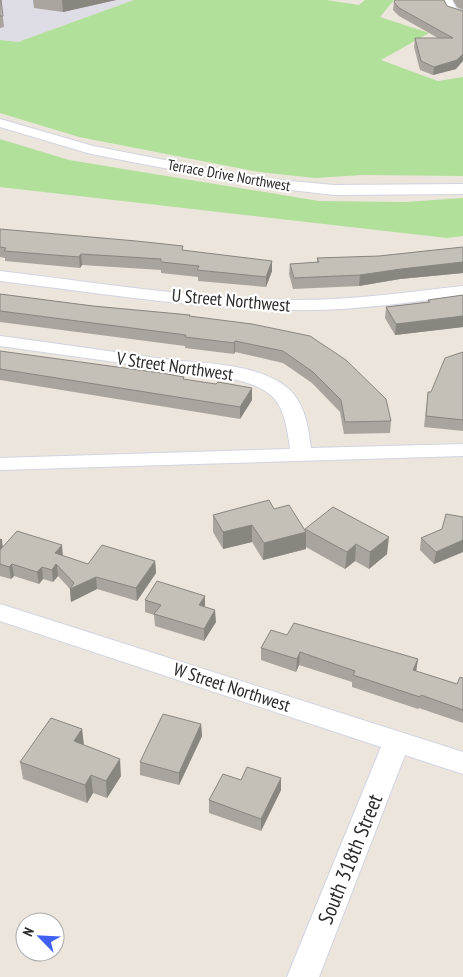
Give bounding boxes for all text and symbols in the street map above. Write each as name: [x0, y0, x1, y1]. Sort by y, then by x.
street label: Terrace Drive Northwest: [166, 155, 292, 195]
street label: U Street Northwest: [171, 283, 291, 317]
street label: V Street Northwest: [114, 346, 235, 386]
street label: W Street Northwest: [171, 657, 293, 717]
street label: South 318th Street: [312, 790, 388, 928]
north arrow: [15, 912, 65, 962]
text: N: [18, 925, 38, 939]

